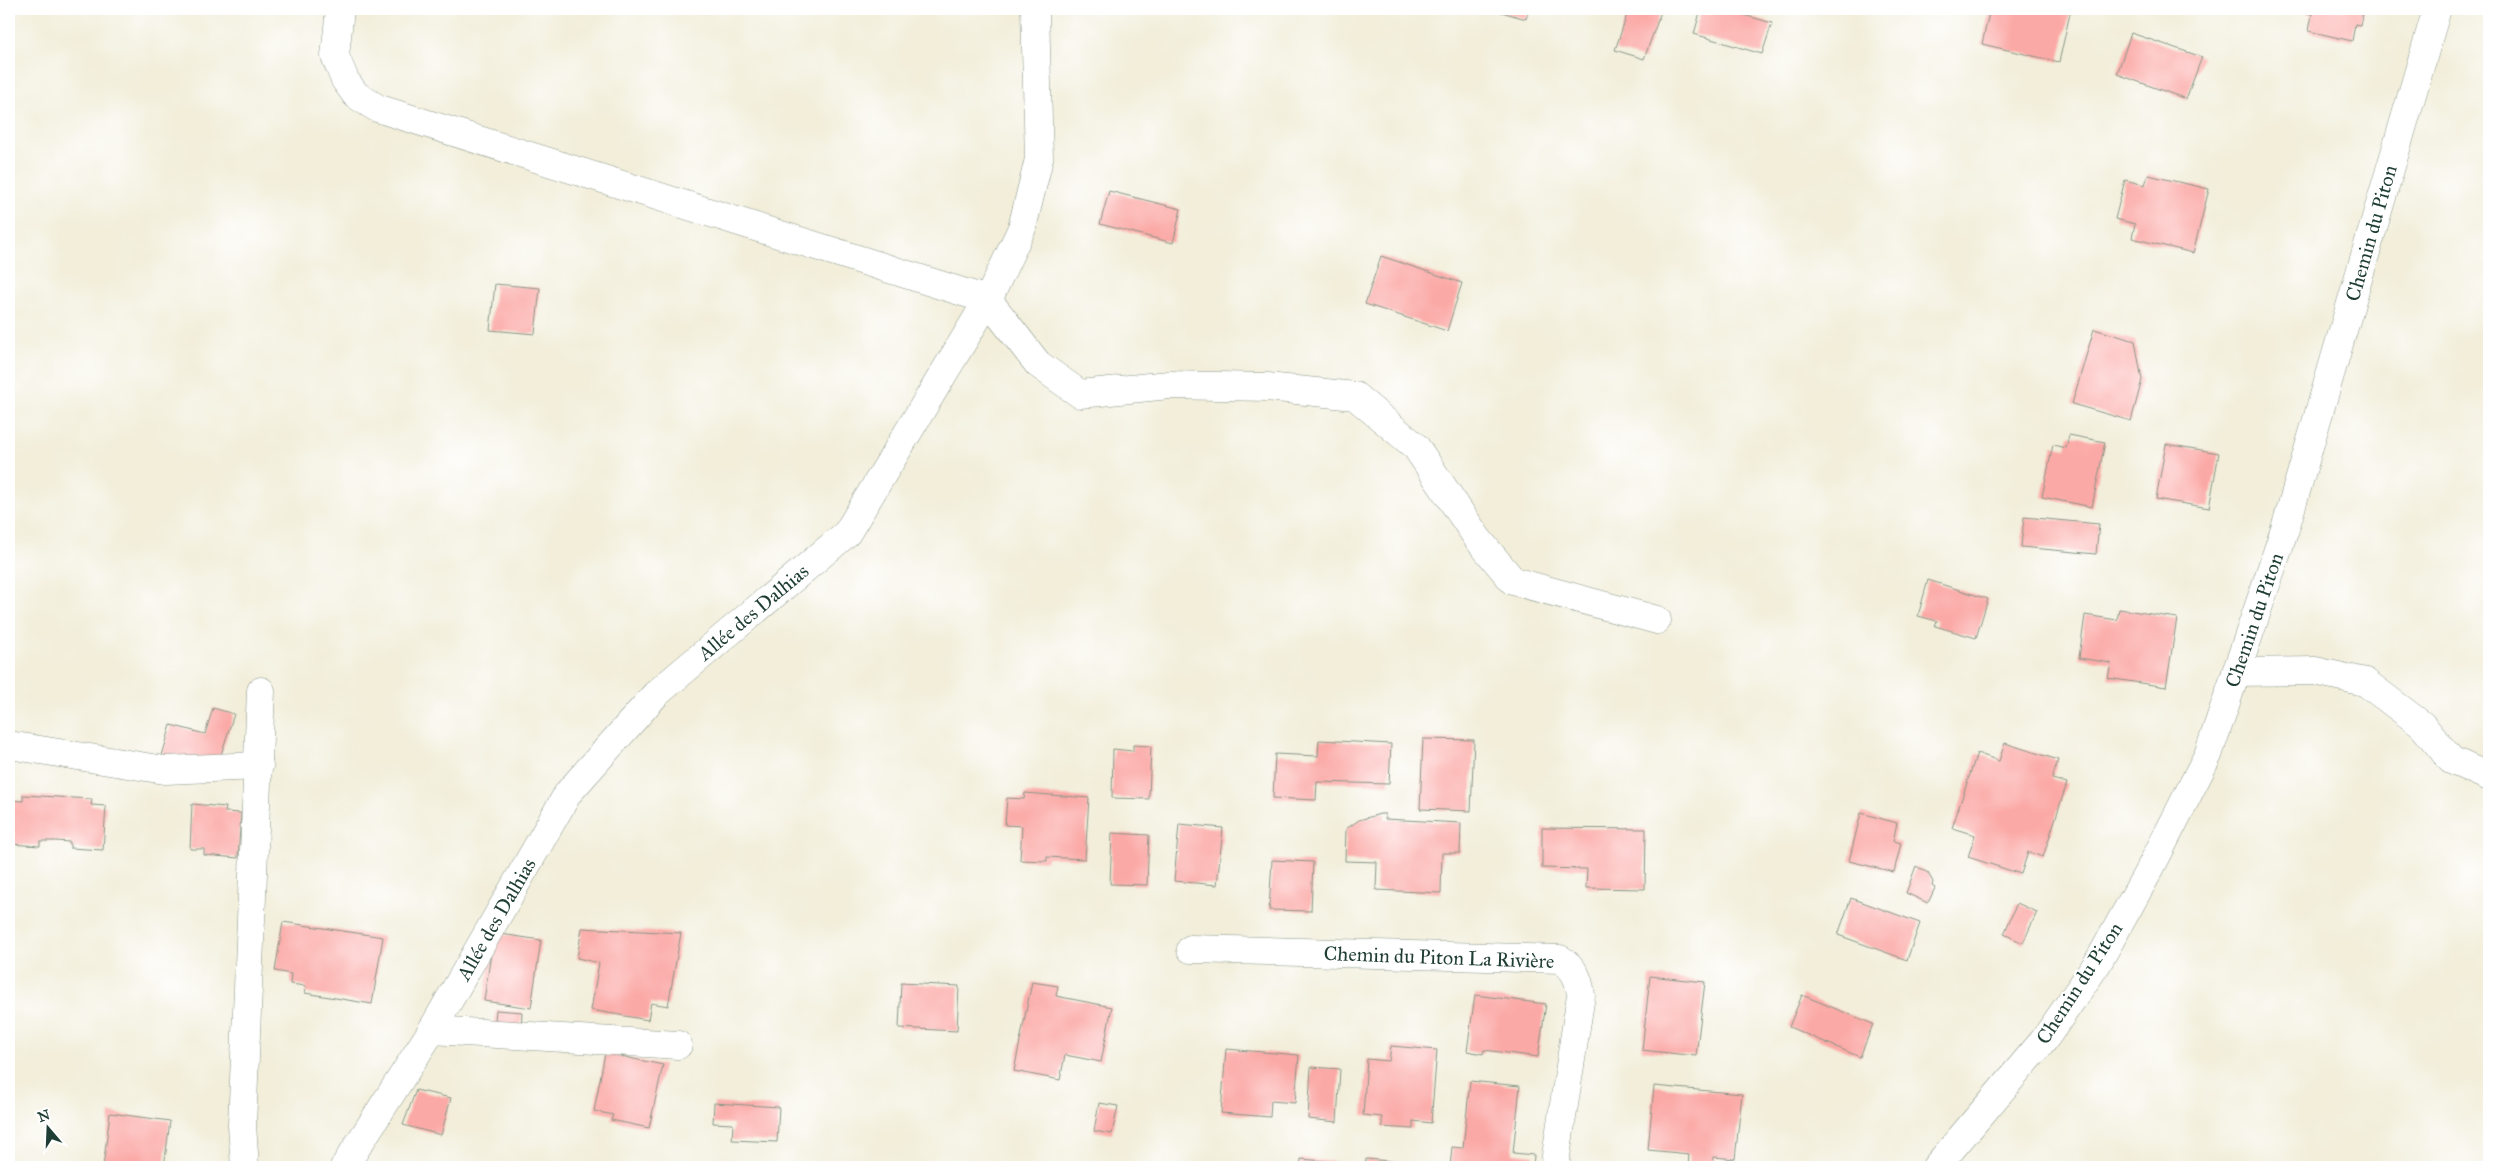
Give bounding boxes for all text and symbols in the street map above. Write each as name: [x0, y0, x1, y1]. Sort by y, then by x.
street label: Chemin du Piton: [2340, 162, 2402, 304]
street label: Chemin du Piton: [2220, 550, 2288, 690]
street label: Allée des Dalhias: [692, 559, 813, 666]
street label: Allée des Dalhias: [451, 854, 541, 985]
street label: Chemin du Piton: [2031, 917, 2127, 1048]
street label: Chemin du Piton La Rivière: [1323, 941, 1555, 973]
north arrow: [22, 1104, 72, 1154]
text: N: [36, 1106, 52, 1126]

